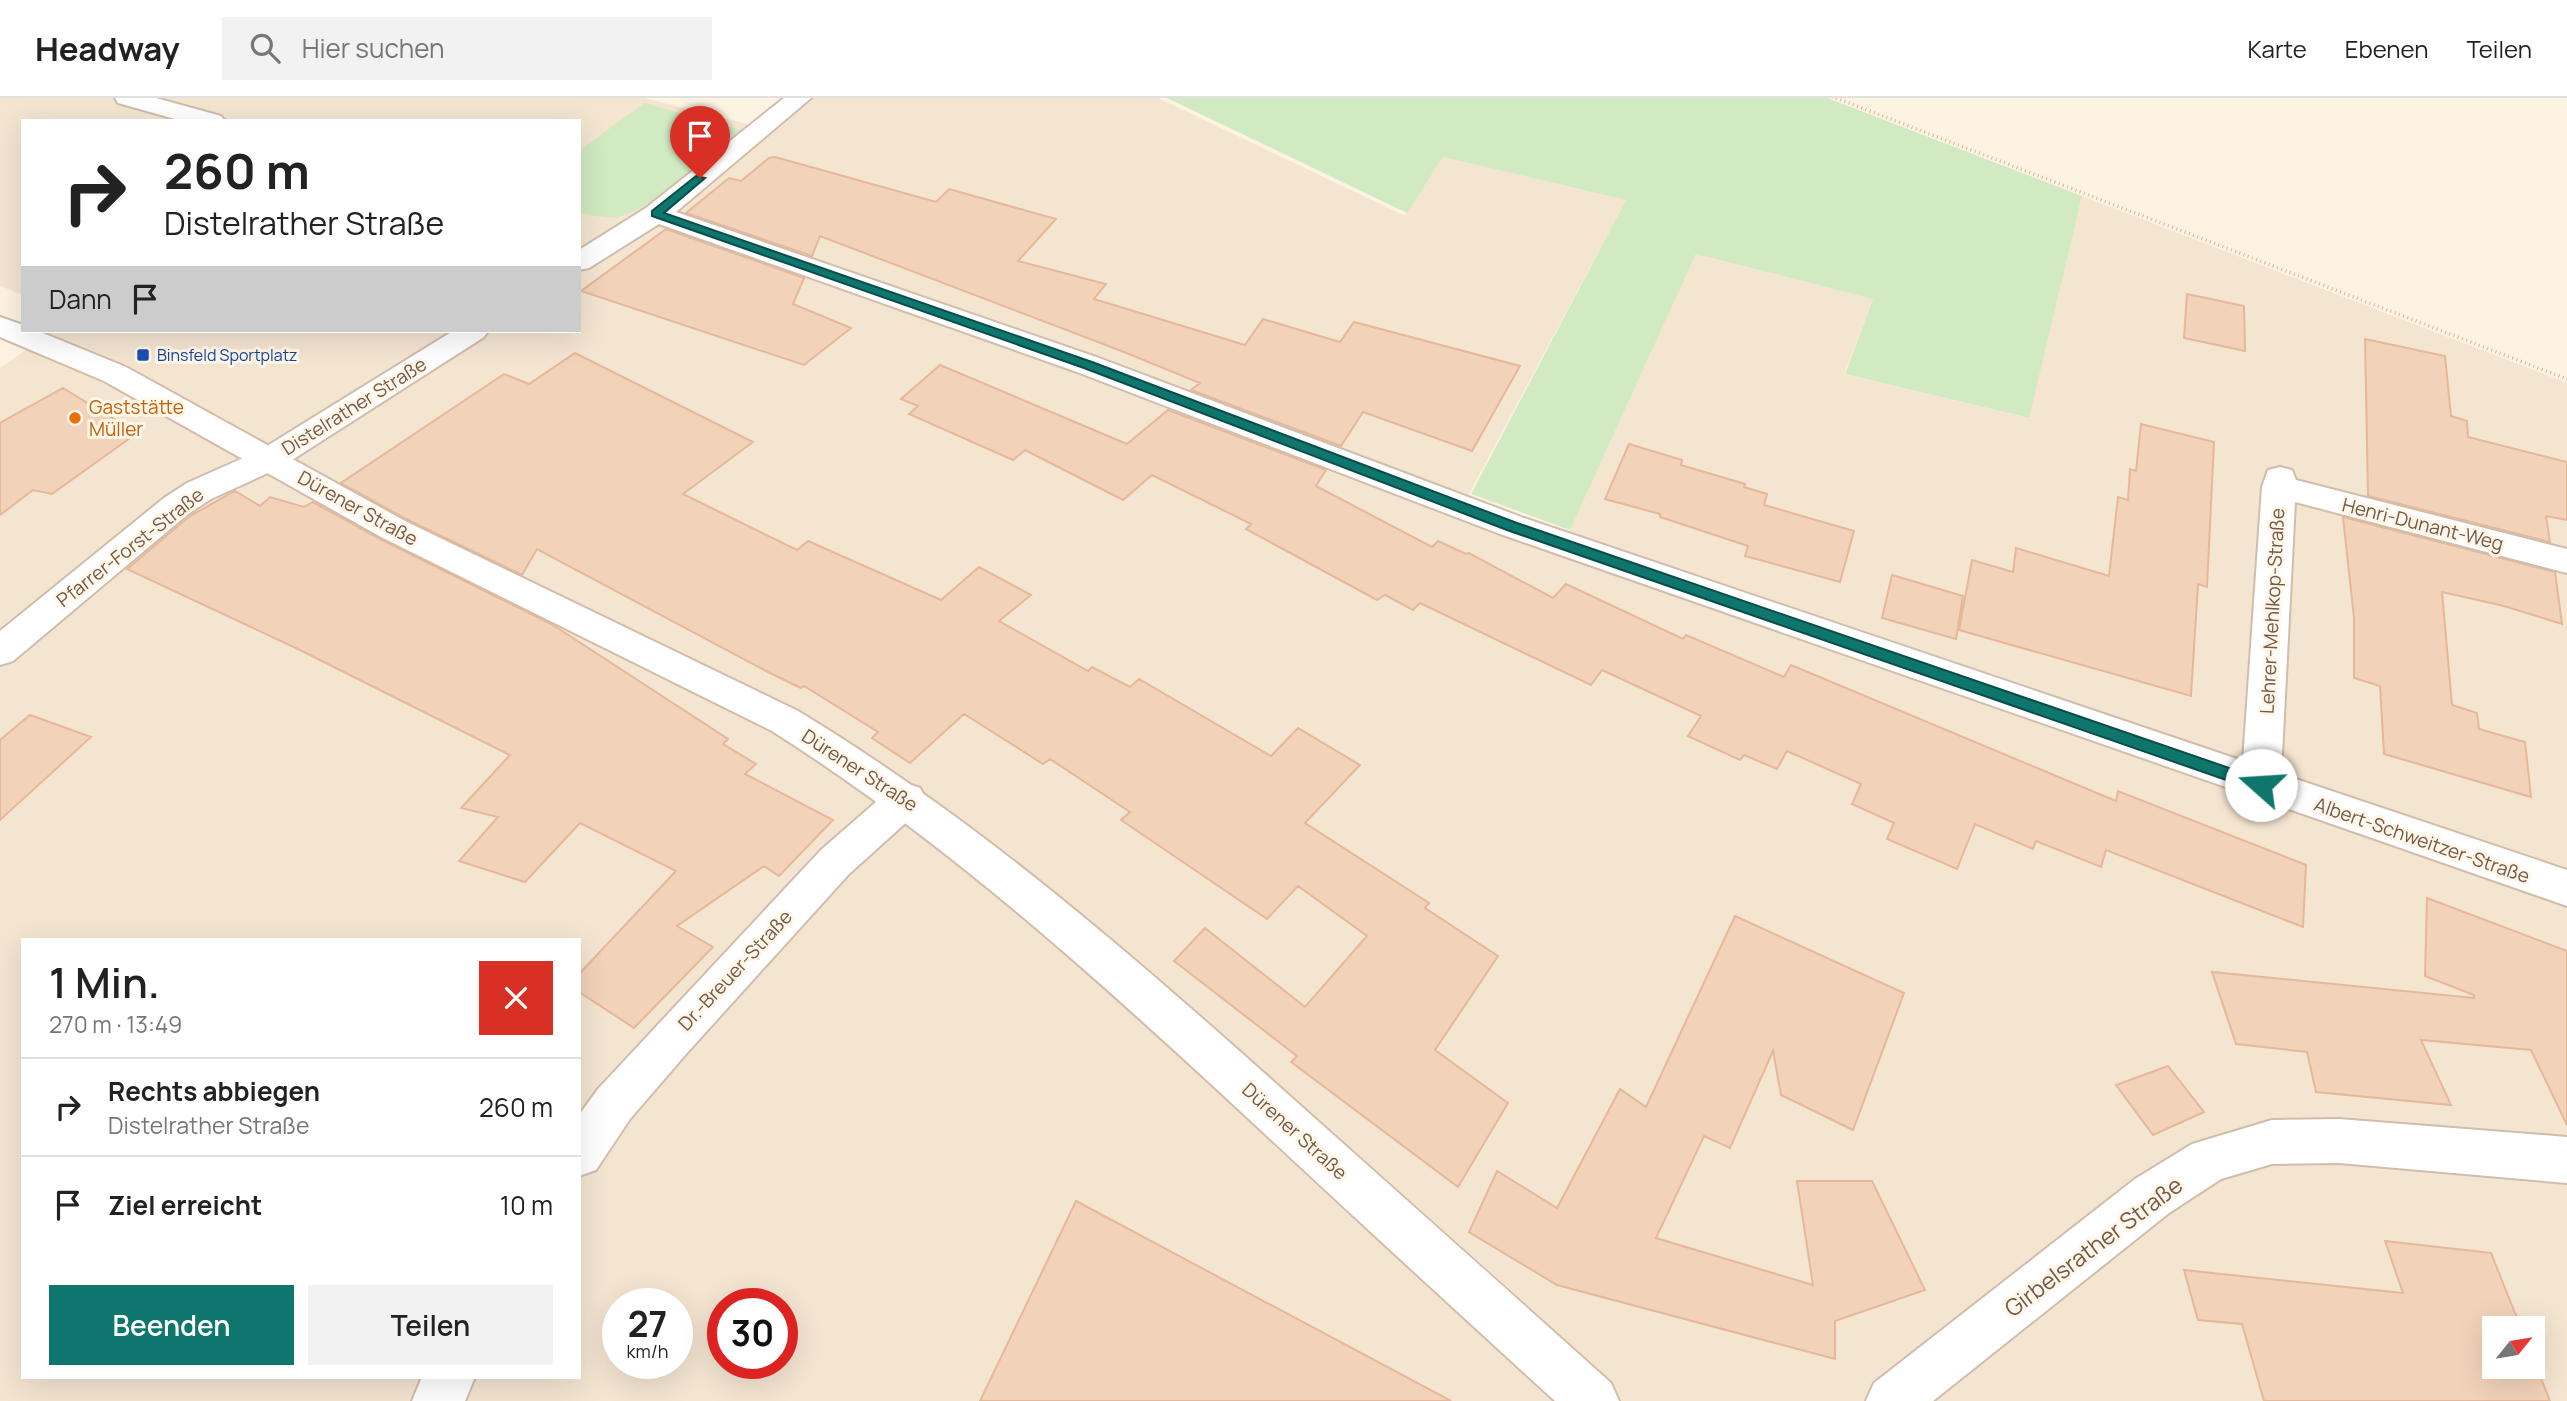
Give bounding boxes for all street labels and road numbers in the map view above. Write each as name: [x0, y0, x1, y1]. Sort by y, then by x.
street label: Distelrather Straße: [277, 351, 431, 461]
street label: Dürener Straße: [293, 464, 423, 552]
street label: Pfarrer-Forst-Straße: [51, 481, 209, 613]
street label: Henri-Dunant-Weg: [2340, 491, 2506, 557]
street label: Lehrer-Mehlkop-Straße: [2254, 507, 2290, 715]
street label: Dürener Straße: [797, 723, 923, 817]
street label: Albert-Schweitzer-Straße: [2311, 791, 2533, 889]
street label: Dr.-Breuer-Straße: [672, 904, 798, 1036]
street label: Dürener Straße: [1237, 1077, 1353, 1185]
street label: Girbelsrather Straße: [1997, 1168, 2189, 1324]

